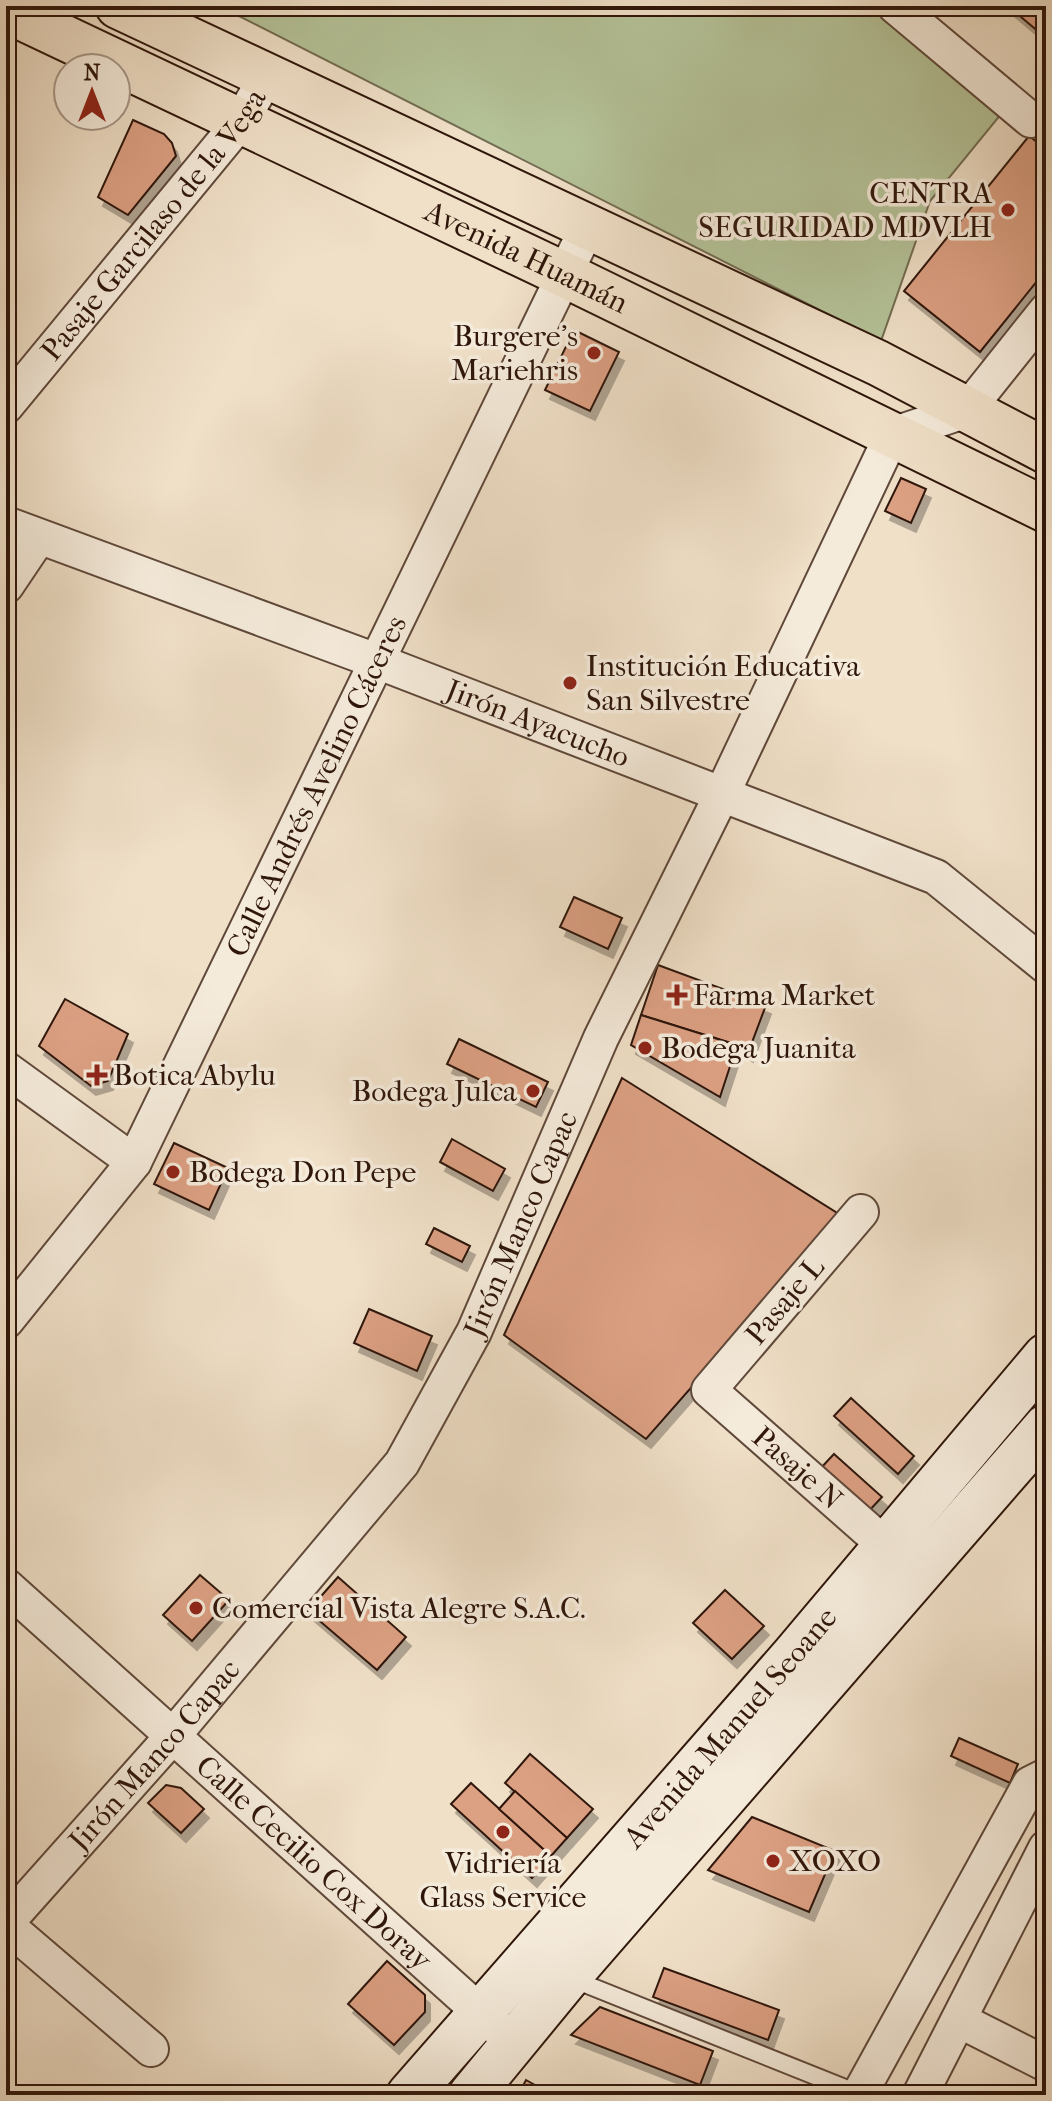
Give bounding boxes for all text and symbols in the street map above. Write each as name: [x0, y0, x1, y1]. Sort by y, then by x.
north arrow: [52, 52, 132, 132]
text: N: [84, 60, 101, 86]
street label: Pasaje Garcilaso de la Vega: [33, 82, 274, 367]
place label: CENTRA SEGURIDAD MDVLH: [698, 176, 993, 245]
street label: Avenida Huamán: [418, 193, 634, 321]
marker: CENTRA SEGURIDAD MDVLH: [999, 201, 1017, 219]
place label: Burgere's Mariehris: [451, 319, 578, 388]
marker: Burgere's Mariehris: [585, 344, 603, 362]
street label: Calle Andrés Avelino Cáceres: [219, 610, 414, 962]
place label: Institución Educativa San Silvestre: [586, 649, 861, 718]
street label: Jirón Ayacucho: [439, 671, 635, 775]
marker: Institución Educativa San Silvestre: [561, 674, 579, 692]
place label: Farma Market: [693, 978, 875, 1013]
marker: Farma Market: [668, 986, 686, 1004]
place label: Bodega Juanita: [661, 1031, 857, 1066]
marker: Bodega Juanita: [636, 1039, 654, 1057]
place label: Botica Abylu: [113, 1058, 276, 1093]
marker: Botica Abylu: [88, 1066, 106, 1084]
place label: Bodega Julca: [352, 1074, 518, 1109]
marker: Bodega Julca: [524, 1082, 542, 1100]
street label: Jirón Manco Capac: [456, 1106, 585, 1344]
place label: Bodega Don Pepe: [189, 1155, 417, 1190]
marker: Bodega Don Pepe: [164, 1163, 182, 1181]
street label: Pasaje L: [738, 1250, 832, 1352]
street label: Pasaje N: [745, 1419, 850, 1517]
place label: Comercial Vista Alegre S.A.C.: [212, 1591, 586, 1626]
marker: Comercial Vista Alegre S.A.C.: [187, 1599, 205, 1617]
street label: Avenida Manuel Seoane: [615, 1600, 844, 1856]
street label: Jirón Manco Capac: [60, 1652, 247, 1859]
street label: Calle Cecilio Cox Doray: [189, 1748, 440, 1978]
marker: Vidriería Glass Service: [494, 1823, 512, 1841]
place label: XOXO: [789, 1844, 881, 1879]
place label: Vidriería Glass Service: [420, 1846, 587, 1915]
marker: XOXO: [764, 1852, 782, 1870]

